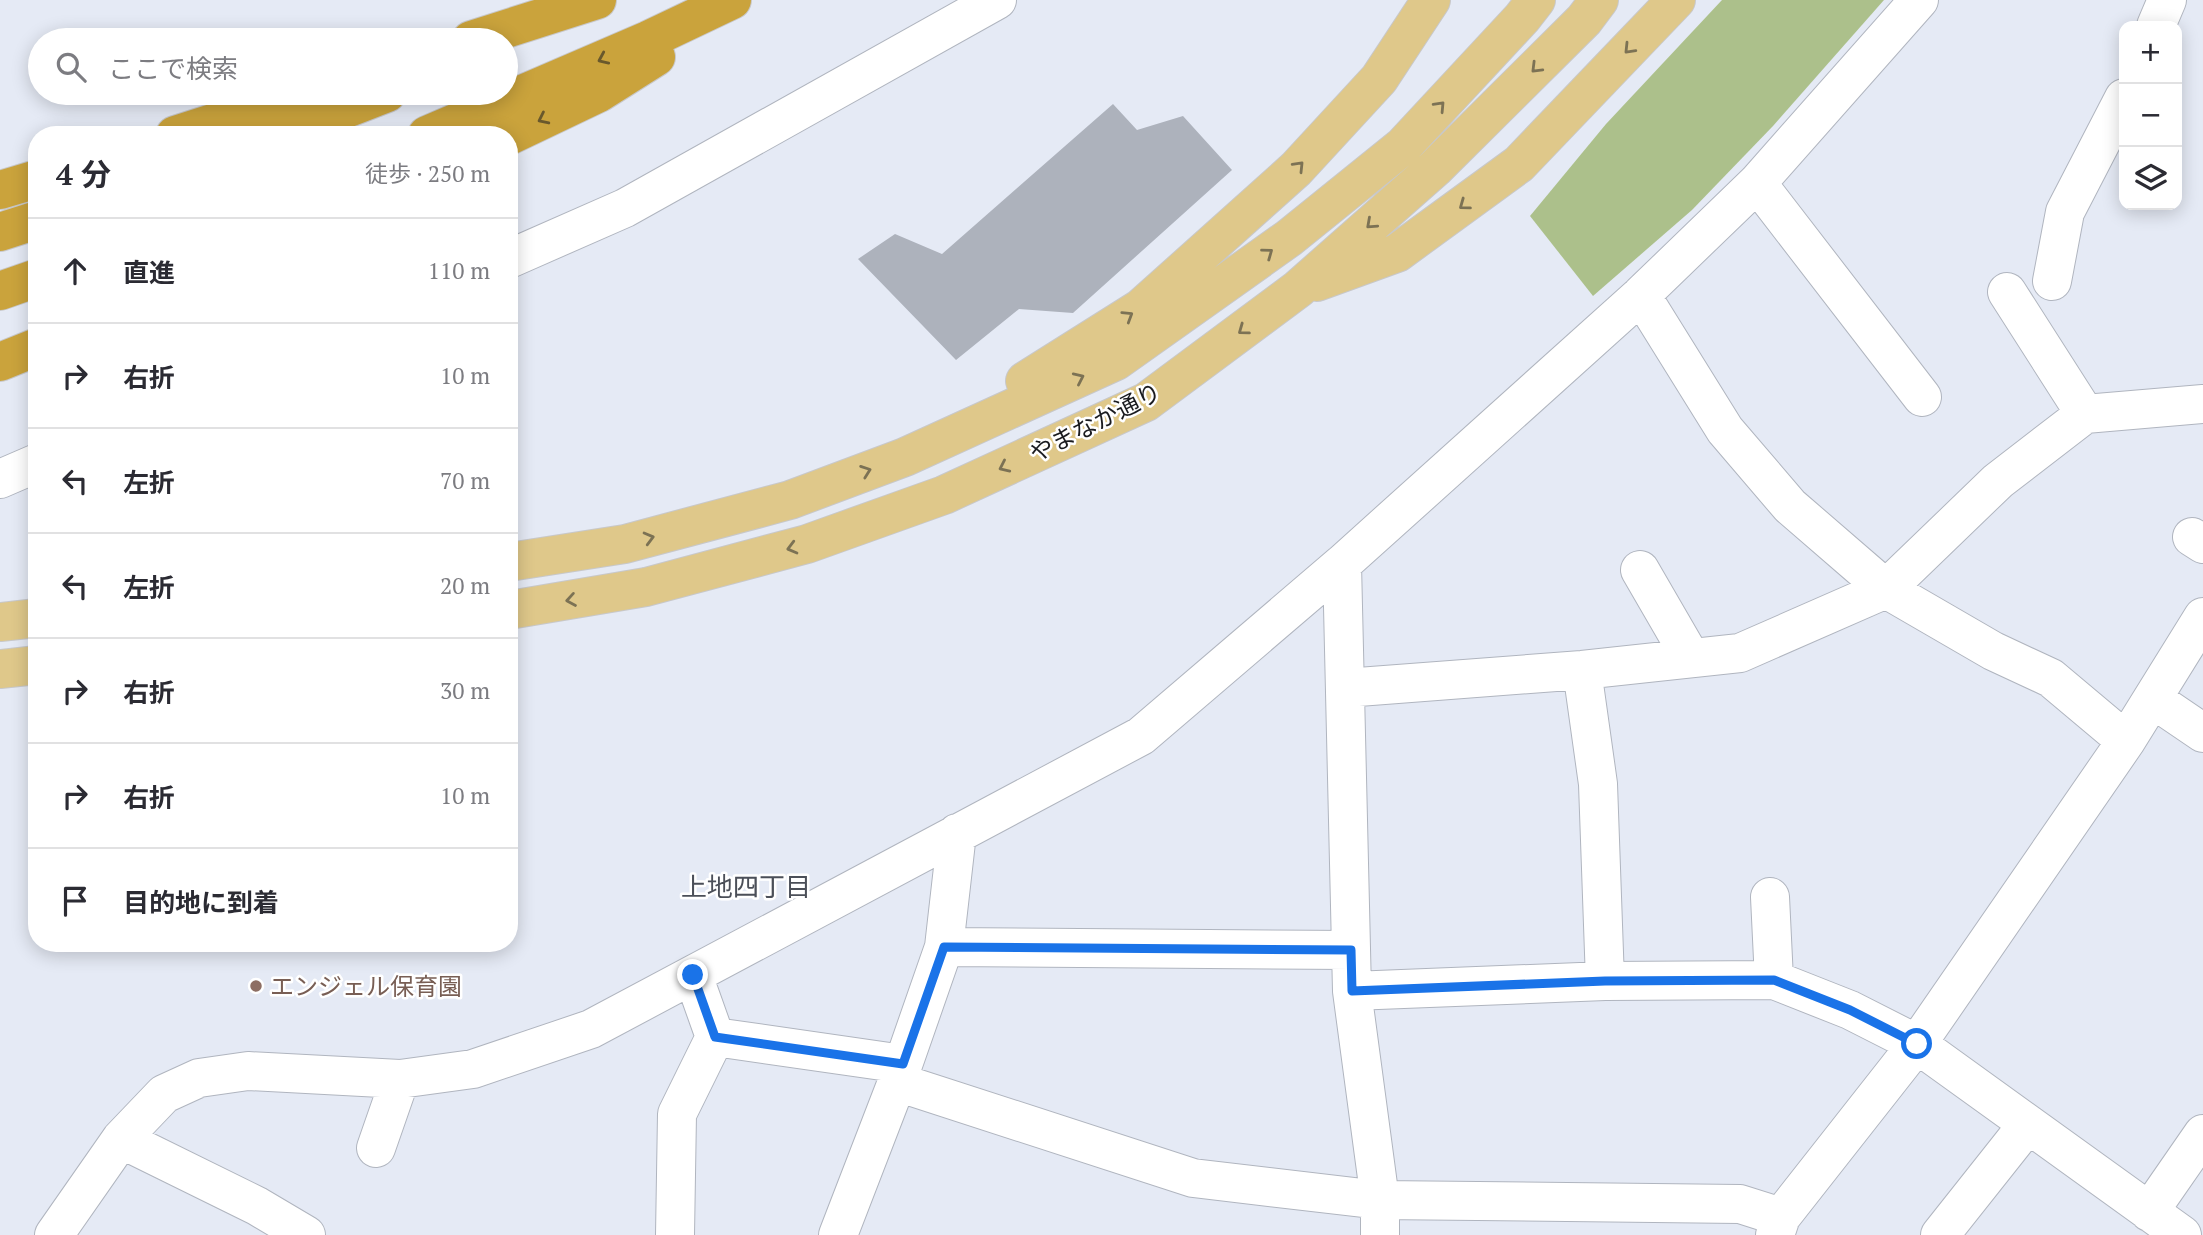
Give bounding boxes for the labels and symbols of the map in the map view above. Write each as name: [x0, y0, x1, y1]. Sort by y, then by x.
one-way arrow: [1625, 41, 1637, 54]
one-way arrow: [598, 51, 610, 65]
one-way arrow: [1531, 59, 1544, 72]
one-way arrow: [1432, 101, 1445, 114]
one-way arrow: [538, 111, 550, 125]
one-way arrow: [1290, 161, 1303, 174]
one-way arrow: [1459, 196, 1472, 209]
one-way arrow: [1366, 216, 1379, 228]
one-way arrow: [1260, 249, 1273, 261]
one-way arrow: [1121, 311, 1134, 324]
one-way arrow: [1238, 322, 1251, 334]
one-way arrow: [1072, 373, 1084, 387]
street label: やまなか通り: [1024, 375, 1166, 469]
one-way arrow: [999, 459, 1012, 473]
one-way arrow: [860, 466, 872, 480]
one-way arrow: [643, 532, 655, 546]
one-way arrow: [786, 540, 798, 554]
one-way arrow: [565, 592, 577, 607]
district label: 上地四丁目: [681, 869, 811, 903]
route end: [677, 959, 708, 990]
place label: エンジェル保育園: [270, 970, 462, 1002]
marker: エンジェル保育園: [248, 978, 264, 994]
route start: [1901, 1028, 1932, 1059]

